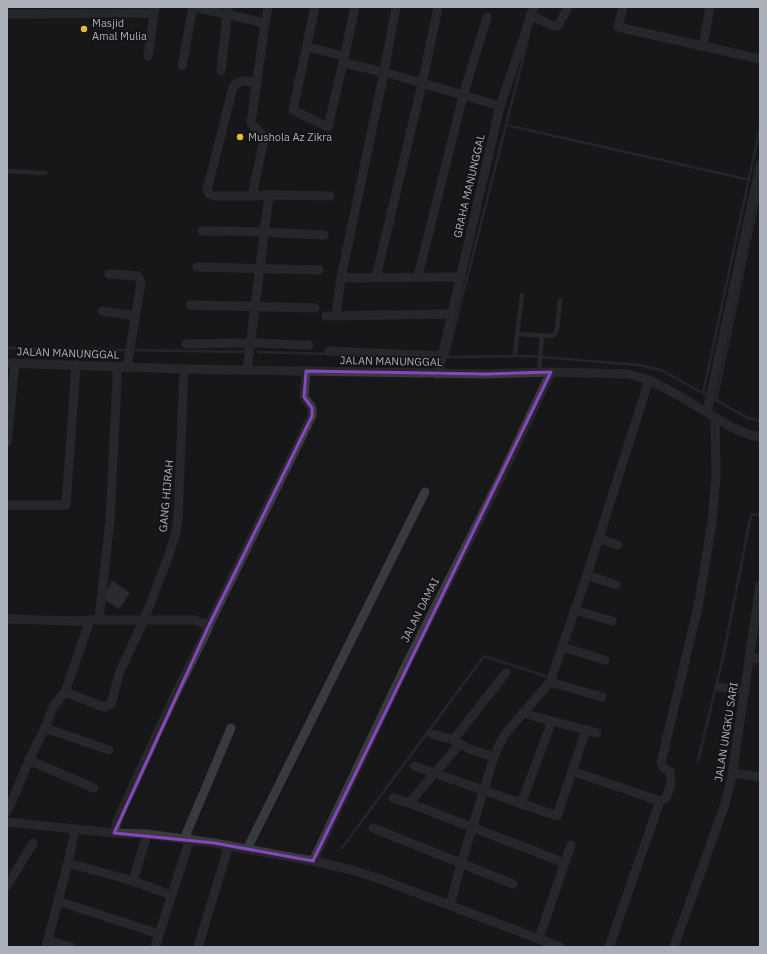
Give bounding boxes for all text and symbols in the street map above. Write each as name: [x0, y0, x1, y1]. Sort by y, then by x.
place label: Masjid Amal Mulia: [92, 16, 147, 43]
marker: Masjid Amal Mulia: [79, 24, 89, 34]
place label: Mushola Az Zikra: [248, 130, 332, 144]
marker: Mushola Az Zikra: [235, 132, 245, 142]
street label: GRAHA MANUNGGAL: [450, 132, 488, 239]
street label: JALAN MANUNGGAL: [16, 344, 120, 362]
street label: JALAN MANUNGGAL: [340, 353, 443, 369]
street label: GANG HIJRAH: [156, 459, 176, 533]
street label: JALAN DAMAI: [398, 575, 442, 645]
street label: JALAN UNGKU SARI: [711, 681, 741, 783]

